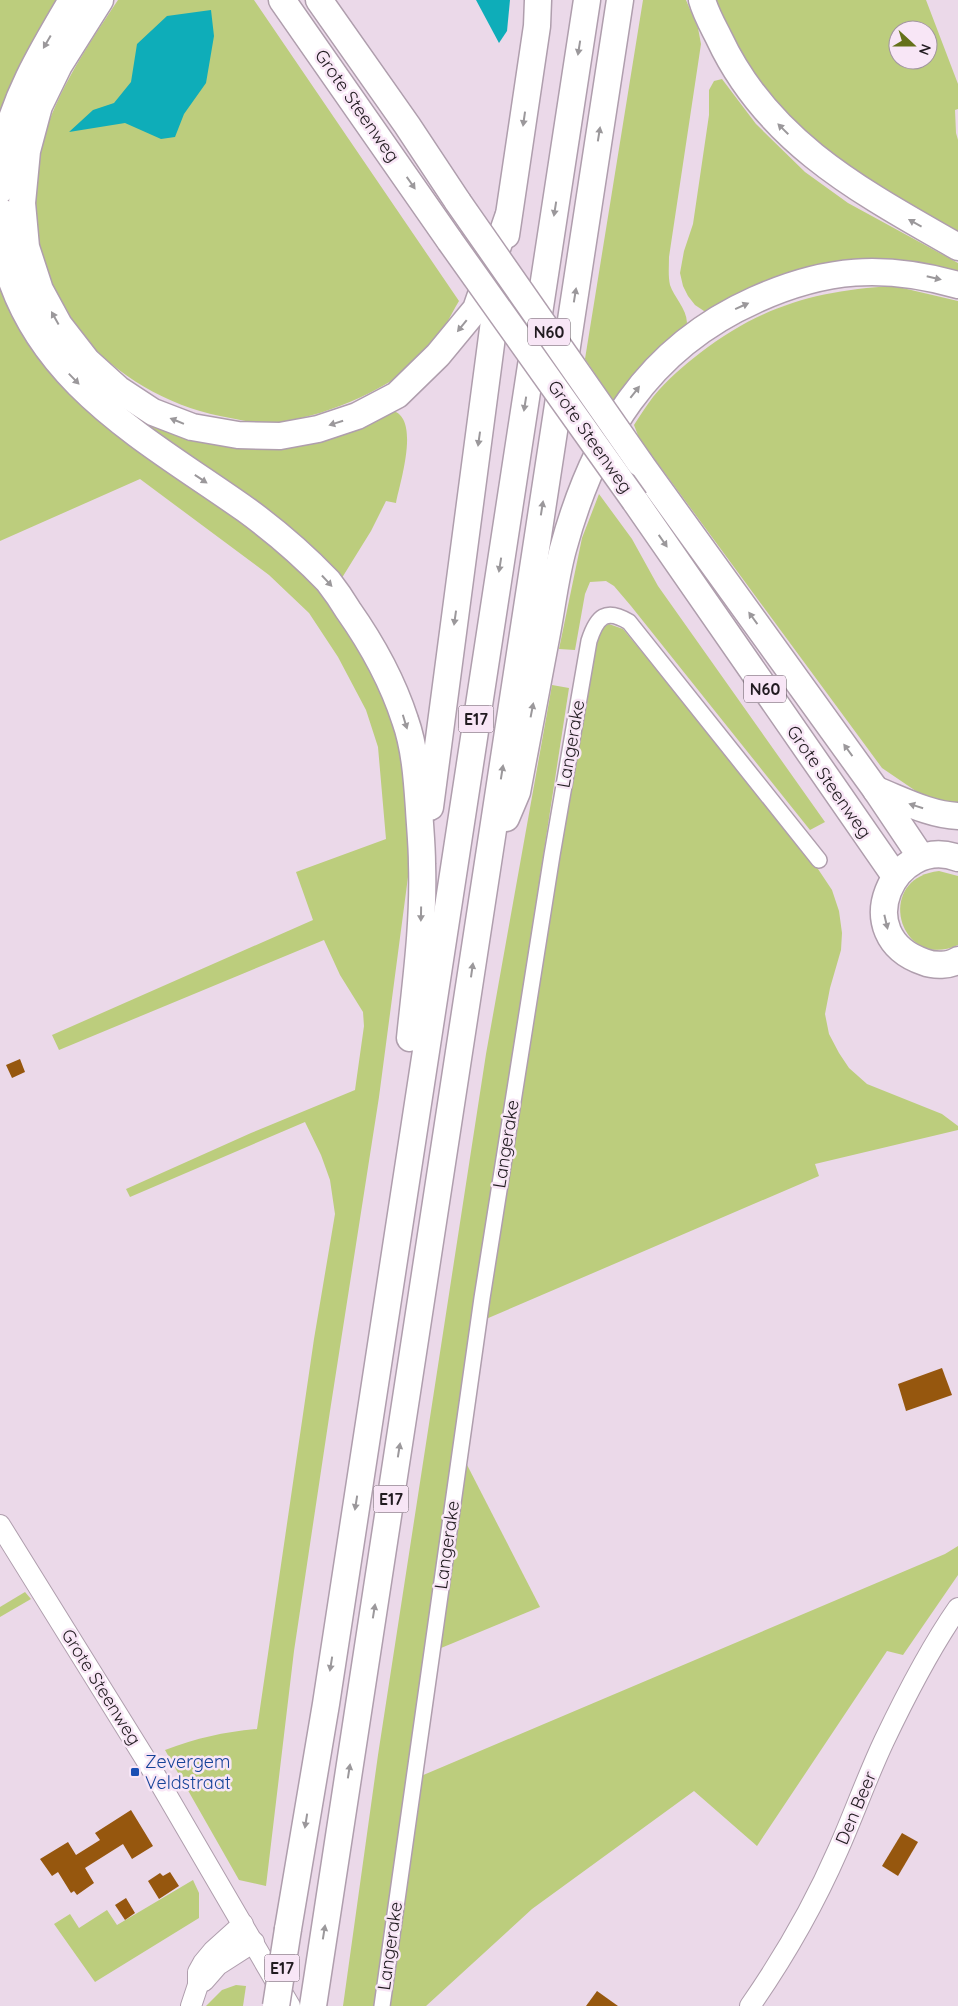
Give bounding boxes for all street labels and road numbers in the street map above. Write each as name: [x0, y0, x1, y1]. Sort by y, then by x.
street label: Grote Steenweg: [310, 45, 405, 167]
road number: N60: [528, 318, 570, 346]
street label: Grote Steenweg: [543, 376, 638, 498]
road number: N60: [744, 676, 786, 702]
street label: Langerake: [551, 698, 590, 790]
road number: E17: [458, 706, 494, 732]
street label: Grote Steenweg: [782, 721, 877, 843]
street label: Langerake: [487, 1098, 524, 1190]
road number: E17: [374, 1486, 408, 1512]
street label: Langerake: [429, 1499, 464, 1591]
street label: Grote Steenweg: [57, 1624, 146, 1749]
street label: Den Beer: [830, 1768, 881, 1848]
street label: Langerake: [372, 1900, 407, 1992]
road number: E17: [264, 1955, 300, 1982]

